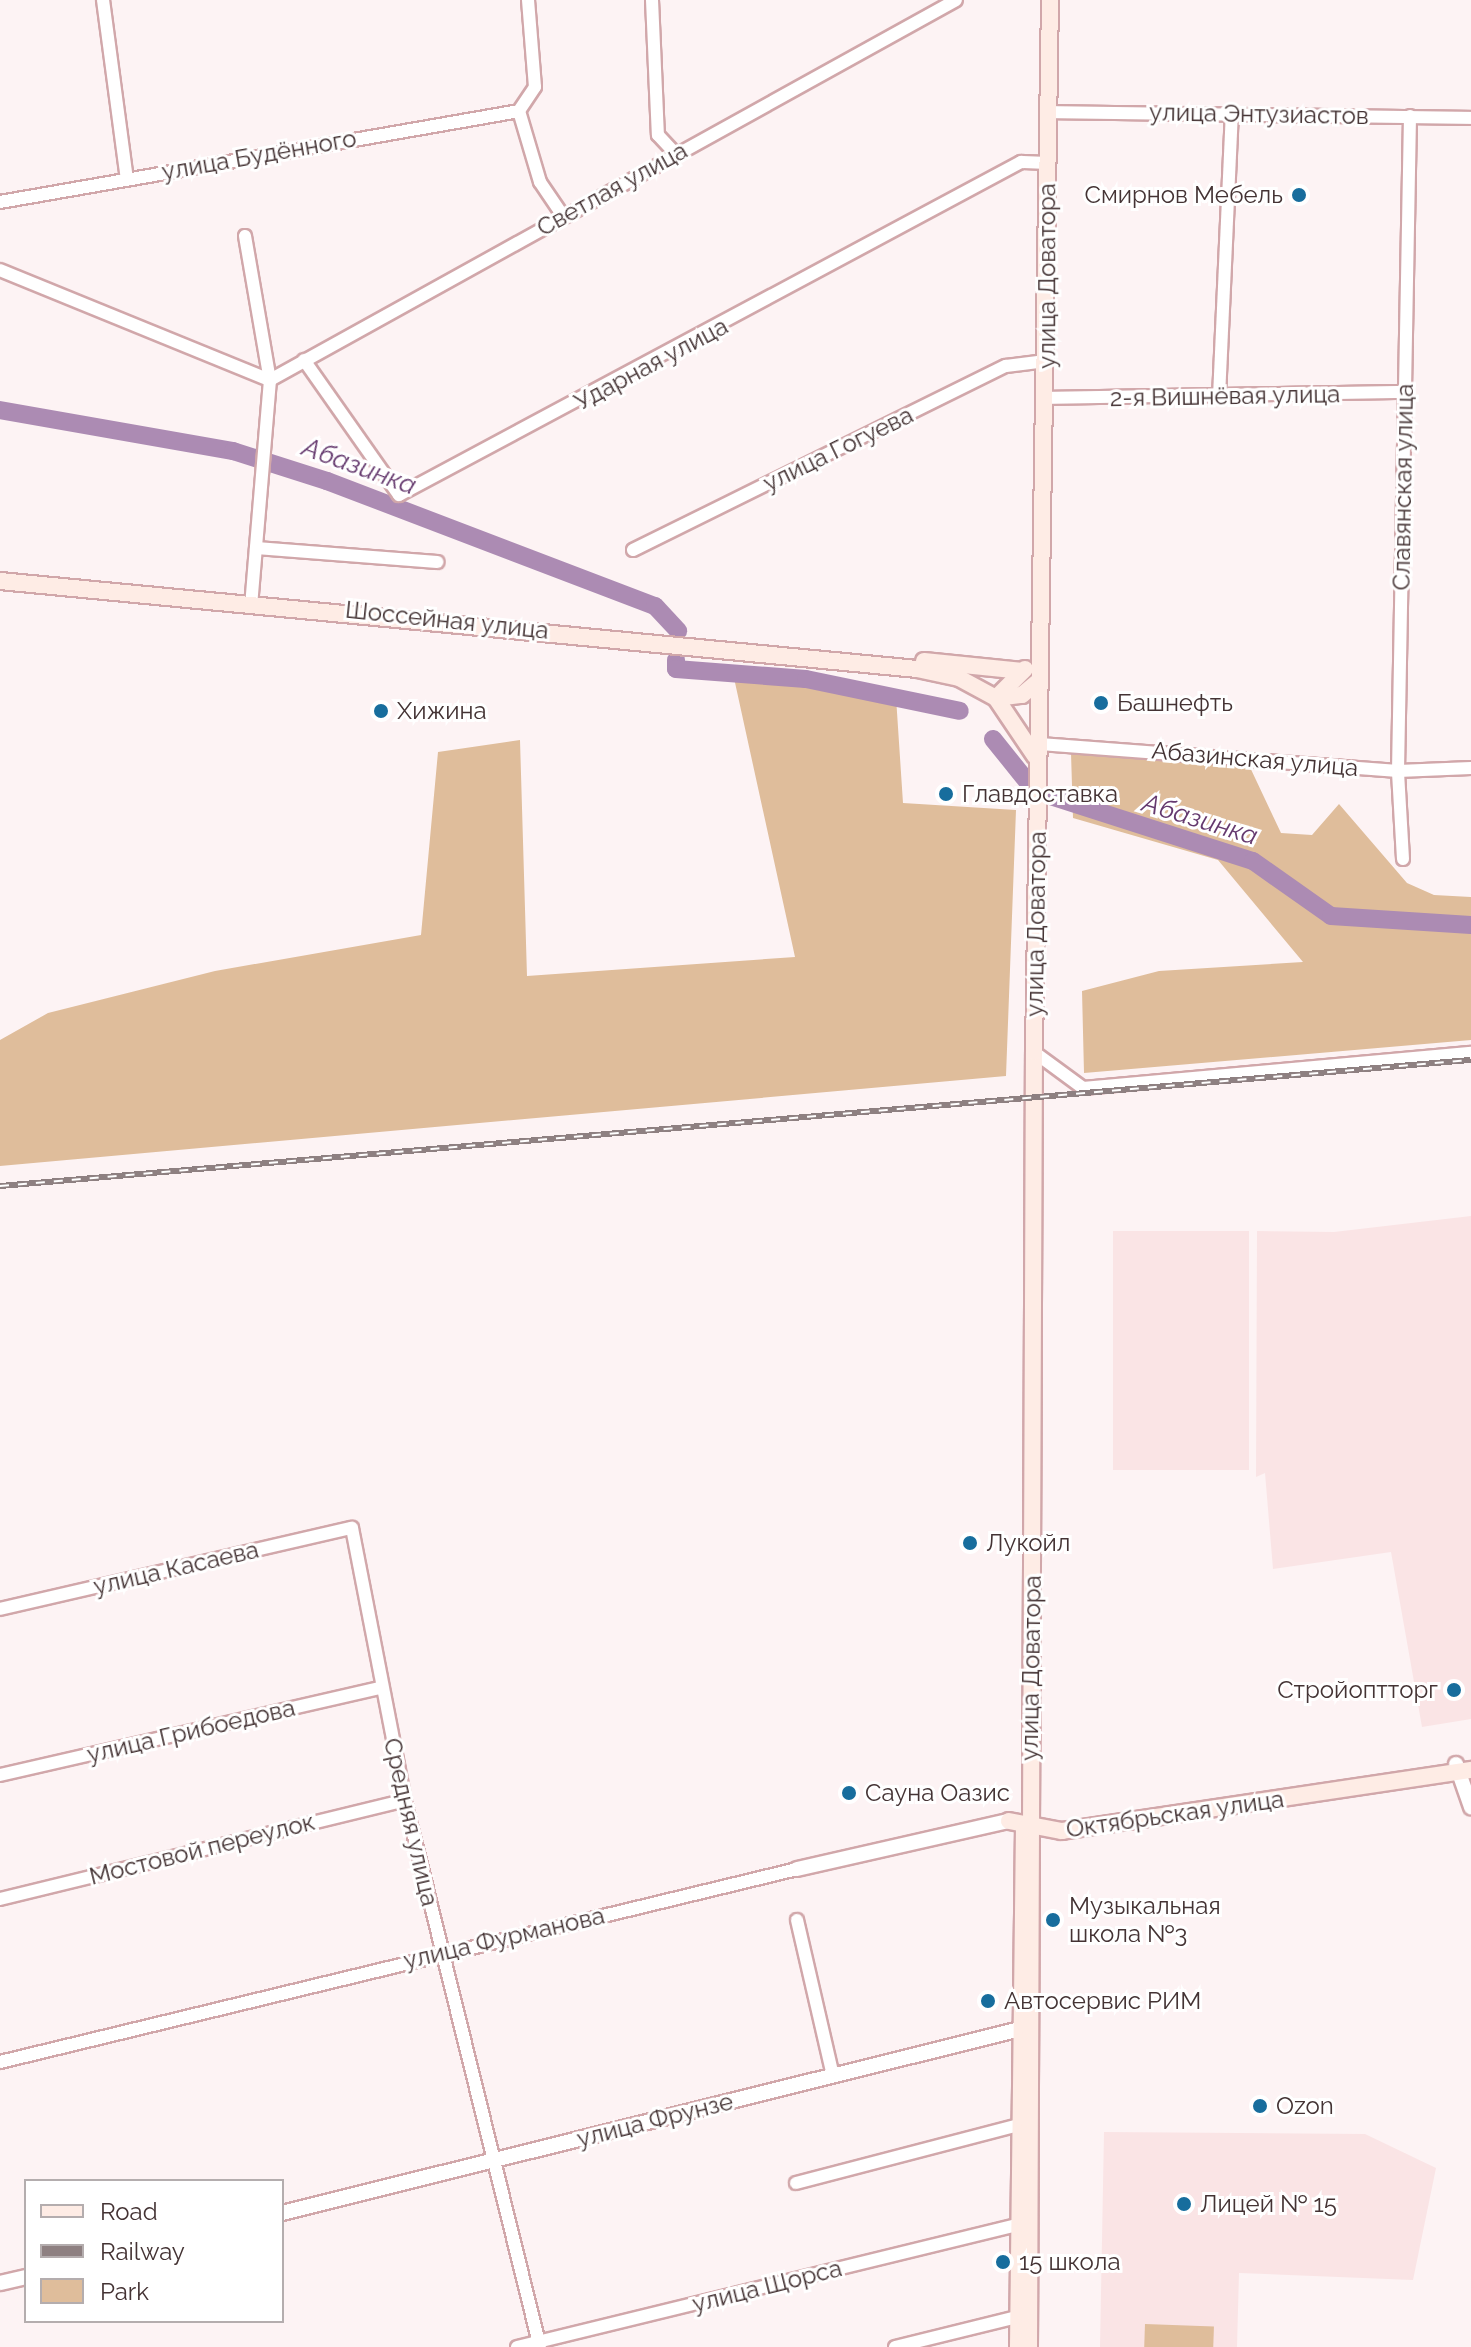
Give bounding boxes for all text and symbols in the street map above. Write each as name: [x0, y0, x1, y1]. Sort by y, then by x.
street label: улица Энтузиастов: [1149, 98, 1369, 130]
street label: улица Будённого: [160, 124, 358, 186]
street label: Светлая улица: [532, 136, 692, 242]
place label: Смирнов Мебель: [1084, 181, 1283, 209]
street label: улица Доватора: [1033, 183, 1061, 369]
marker: Смирнов Мебель: [1290, 186, 1308, 204]
street label: Ударная улица: [569, 311, 733, 417]
street label: 2-я Вишнёвая улица: [1109, 380, 1341, 412]
street label: Славянская улица: [1387, 383, 1419, 591]
street label: улица Гогуева: [758, 400, 918, 498]
water label: Абазинка: [298, 432, 420, 502]
street label: Шоссейная улица: [344, 595, 550, 645]
place label: Башнефть: [1117, 689, 1233, 717]
marker: Башнефть: [1092, 694, 1110, 712]
place label: Хижина: [397, 697, 487, 725]
marker: Хижина: [372, 702, 390, 720]
street label: Абазинская улица: [1150, 736, 1360, 782]
place label: Главдоставка: [962, 780, 1118, 808]
marker: Главдоставка: [937, 785, 955, 803]
water label: Абазинка: [1139, 788, 1261, 852]
street label: улица Доватора: [1020, 831, 1052, 1017]
place label: Лукойл: [986, 1529, 1070, 1557]
marker: Лукойл: [961, 1534, 979, 1552]
street label: улица Касаева: [91, 1535, 261, 1601]
street label: улица Доватора: [1015, 1575, 1047, 1761]
place label: Стройоптторг: [1277, 1676, 1438, 1704]
marker: Стройоптторг: [1445, 1681, 1463, 1699]
street label: улица Грибоедова: [84, 1693, 298, 1769]
street label: Средняя улица: [378, 1735, 444, 1909]
place label: Сауна Оазис: [865, 1779, 1010, 1807]
marker: Сауна Оазис: [840, 1784, 858, 1802]
street label: Октябрьская улица: [1064, 1784, 1286, 1844]
street label: Мостовой переулок: [86, 1807, 318, 1891]
place label: Музыкальная школа №3: [1069, 1892, 1221, 1948]
street label: улица Фурманова: [401, 1901, 607, 1975]
marker: Музыкальная школа №3: [1044, 1911, 1062, 1929]
place label: Автосервис РИМ: [1004, 1987, 1201, 2015]
marker: Автосервис РИМ: [979, 1992, 997, 2010]
street label: улица Фрунзе: [574, 2087, 736, 2153]
place label: Ozon: [1276, 2092, 1334, 2120]
marker: Ozon: [1251, 2097, 1269, 2115]
legend: [24, 2179, 284, 2323]
place label: Лицей № 15: [1200, 2190, 1337, 2218]
marker: Лицей № 15: [1175, 2195, 1193, 2213]
text: Road: [100, 2197, 158, 2226]
text: Railway: [100, 2237, 185, 2266]
place label: 15 школа: [1019, 2248, 1120, 2276]
marker: 15 школа: [994, 2253, 1012, 2271]
street label: улица Щорса: [689, 2254, 845, 2318]
text: Park: [100, 2277, 149, 2306]

